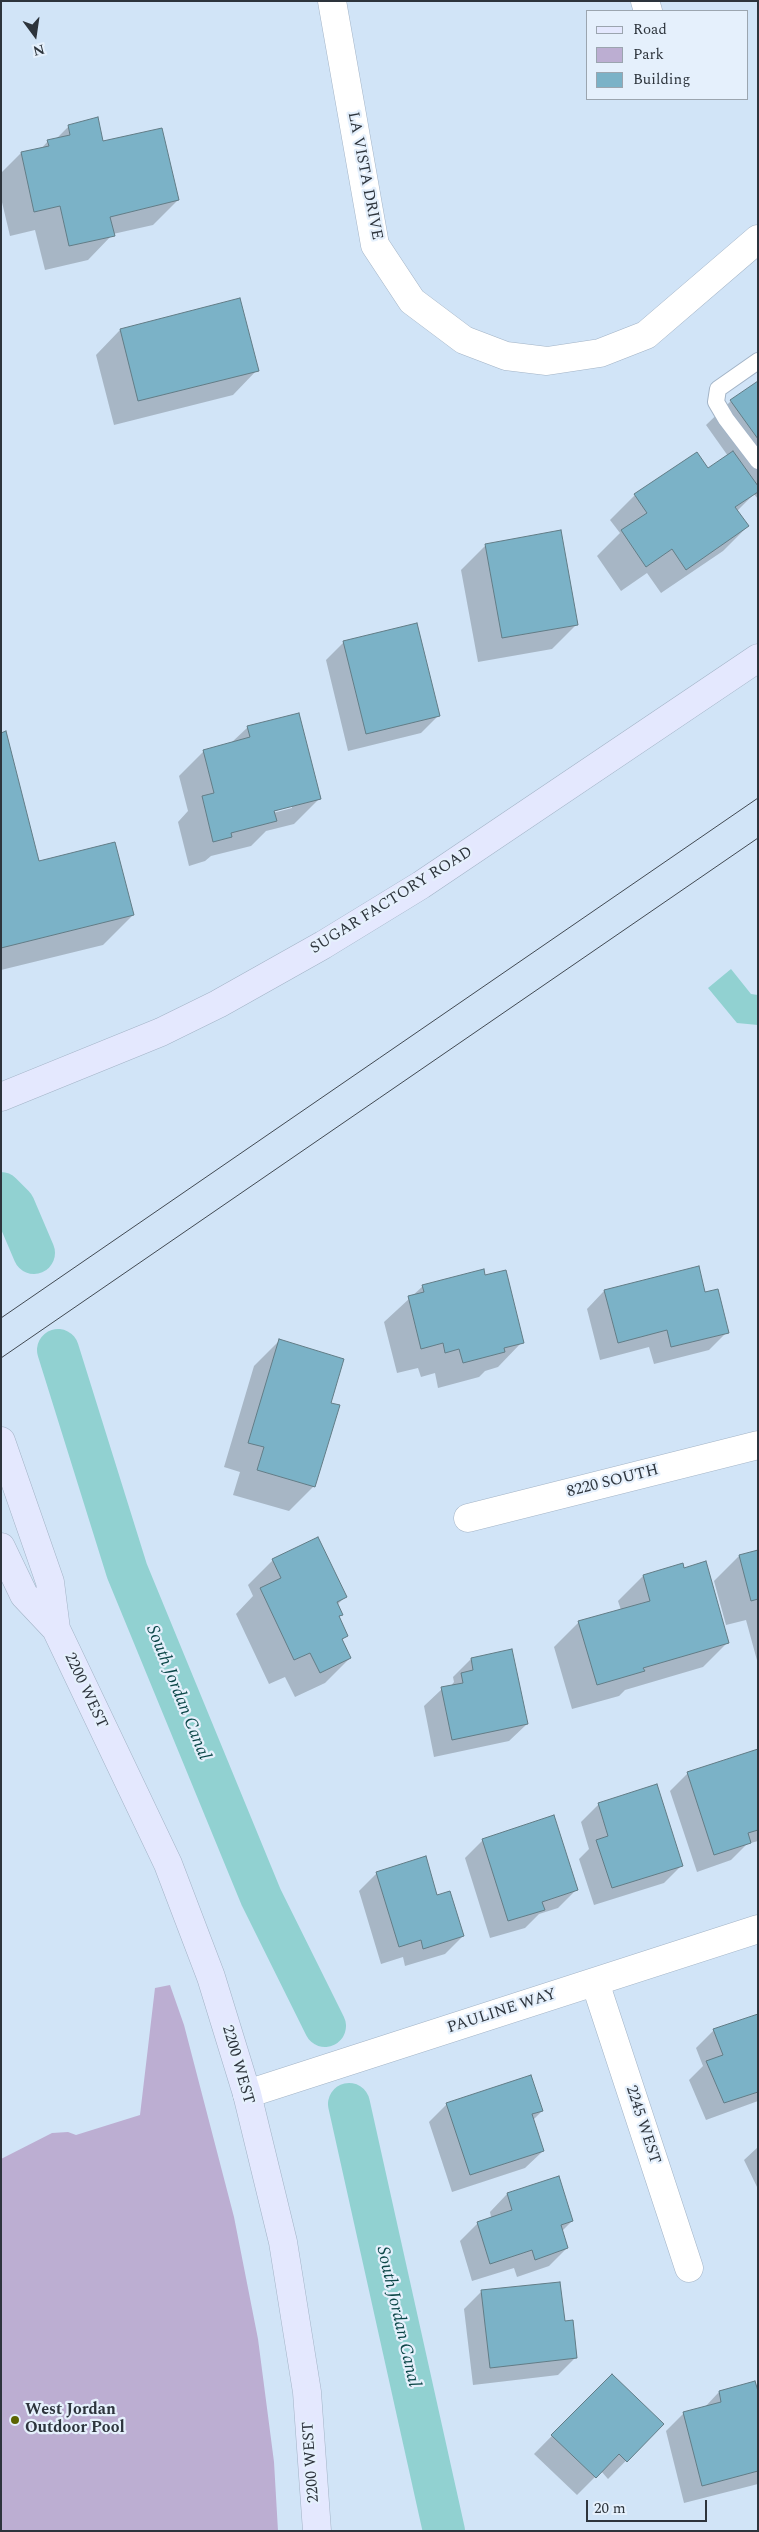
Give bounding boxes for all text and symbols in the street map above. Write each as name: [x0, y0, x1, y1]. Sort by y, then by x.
north arrow: [10, 10, 60, 60]
legend: [586, 10, 749, 100]
text: Road: [633, 18, 667, 41]
text: N: [31, 38, 47, 62]
text: Park: [633, 43, 664, 66]
text: Building: [633, 68, 690, 91]
street label: LA VISTA DRIVE: [342, 110, 386, 242]
street label: SUGAR FACTORY ROAD: [307, 843, 477, 959]
street label: 8220 SOUTH: [565, 1461, 661, 1503]
water label: South Jordan Canal: [140, 1622, 214, 1764]
street label: 2200 WEST: [59, 1650, 111, 1732]
street label: PAULINE WAY: [445, 1985, 559, 2039]
street label: 2200 WEST: [217, 2023, 257, 2107]
street label: 2245 WEST: [620, 2083, 664, 2167]
water label: South Jordan Canal: [370, 2245, 424, 2389]
place label: West Jordan Outdoor Pool: [25, 2401, 125, 2439]
marker: West Jordan Outdoor Pool: [9, 2414, 21, 2426]
street label: 2200 WEST: [300, 2421, 324, 2503]
scale bar: [589, 2490, 710, 2522]
text: 20 m: [594, 2497, 626, 2520]

